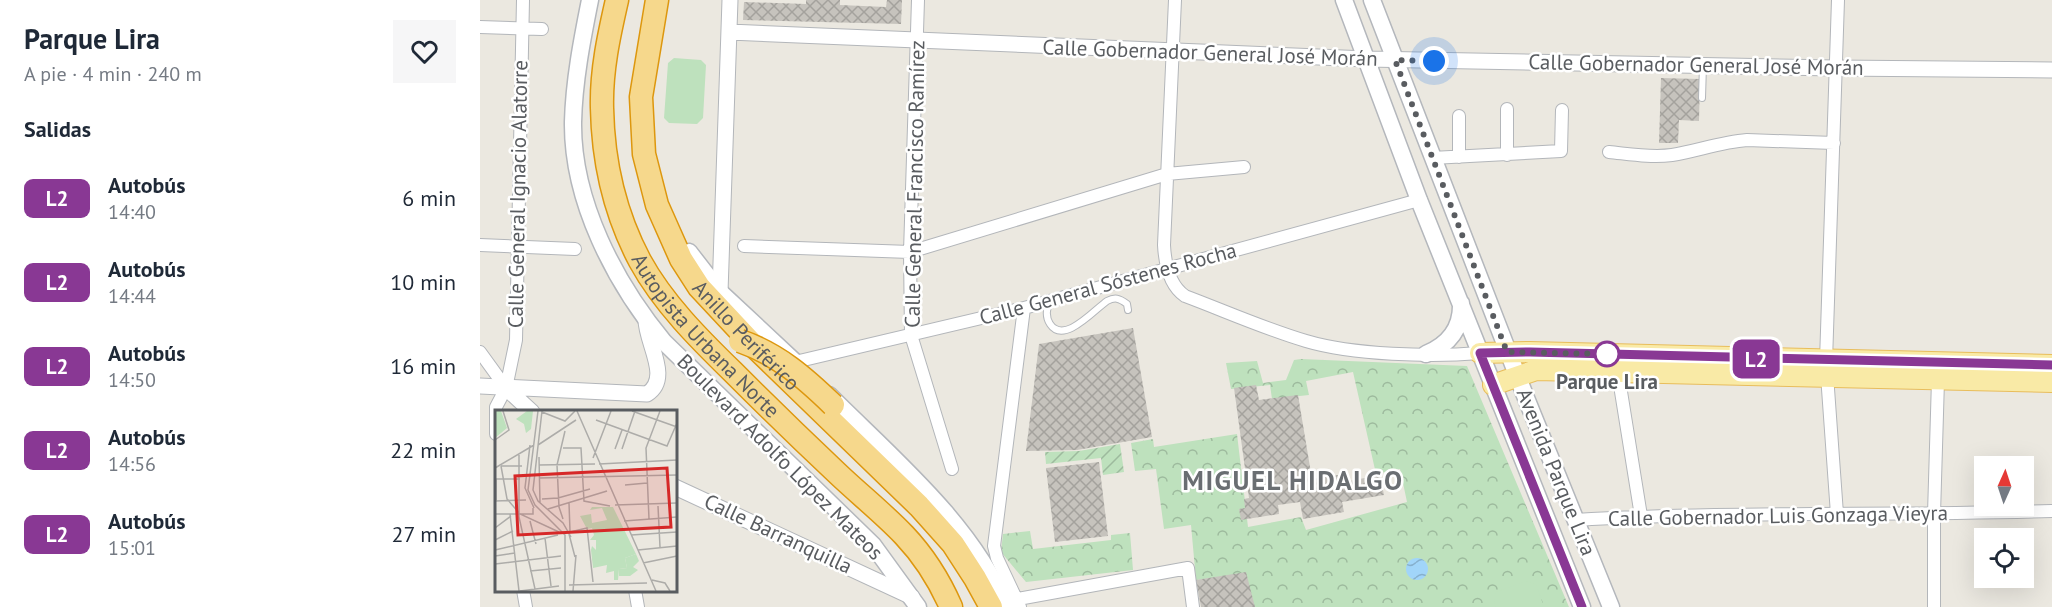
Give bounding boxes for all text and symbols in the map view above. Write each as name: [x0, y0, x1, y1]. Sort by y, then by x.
text: Parque Lira: [24, 20, 160, 57]
button: heart: [393, 20, 456, 83]
street label: Calle Gobernador General José Morán: [1042, 33, 1378, 72]
street label: Calle General Francisco Ramírez: [898, 40, 931, 328]
your location: [1419, 46, 1449, 76]
street label: Calle Gobernador General José Morán: [1528, 48, 1864, 81]
street label: Calle General Ignacio Alatorre: [502, 60, 533, 328]
text: A pie · 4 min · 240 m: [24, 61, 202, 87]
text: Salidas: [24, 115, 91, 143]
text: Autobús: [108, 171, 185, 199]
text: 6 min: [402, 184, 456, 212]
text: L2: [46, 185, 68, 212]
text: 14:40: [108, 199, 156, 225]
street label: Calle General Sóstenes Rocha: [976, 236, 1239, 331]
street label: Autopista Urbana Norte: [626, 249, 786, 423]
text: Autobús: [108, 255, 185, 283]
text: 10 min: [390, 268, 456, 296]
text: L2: [46, 269, 68, 296]
street label: Anillo Periférico: [687, 275, 806, 396]
text: 14:44: [108, 283, 156, 309]
text: Autobús: [108, 339, 185, 367]
line badge: L2: [1729, 340, 1783, 378]
marker: Parque Lira: [1594, 341, 1620, 367]
text: L2: [1745, 346, 1767, 373]
street label: Boulevard Adolfo López Mateos: [672, 348, 889, 565]
text: 16 min: [390, 352, 456, 380]
text: L2: [46, 353, 68, 380]
text: 14:50: [108, 367, 156, 393]
place label: Parque Lira: [1556, 368, 1658, 395]
street label: Avenida Parque Lira: [1511, 384, 1602, 559]
inset map: [495, 410, 676, 592]
text: Autobús: [108, 423, 185, 451]
text: 22 min: [390, 436, 456, 464]
text: L2: [46, 437, 68, 464]
text: 14:56: [108, 451, 156, 477]
north arrow: [1974, 456, 2034, 516]
map controls: [1974, 456, 2034, 588]
district label: MIGUEL HIDALGO: [1182, 463, 1404, 497]
street label: Calle Barranquilla: [700, 487, 857, 580]
street label: Calle Gobernador Luis Gonzaga Vieyra: [1608, 499, 1948, 532]
text: Autobús: [108, 507, 185, 535]
text: 27 min: [392, 520, 456, 548]
text: L2: [46, 521, 68, 548]
button: locate: [1974, 528, 2034, 588]
text: 15:01: [108, 535, 156, 561]

